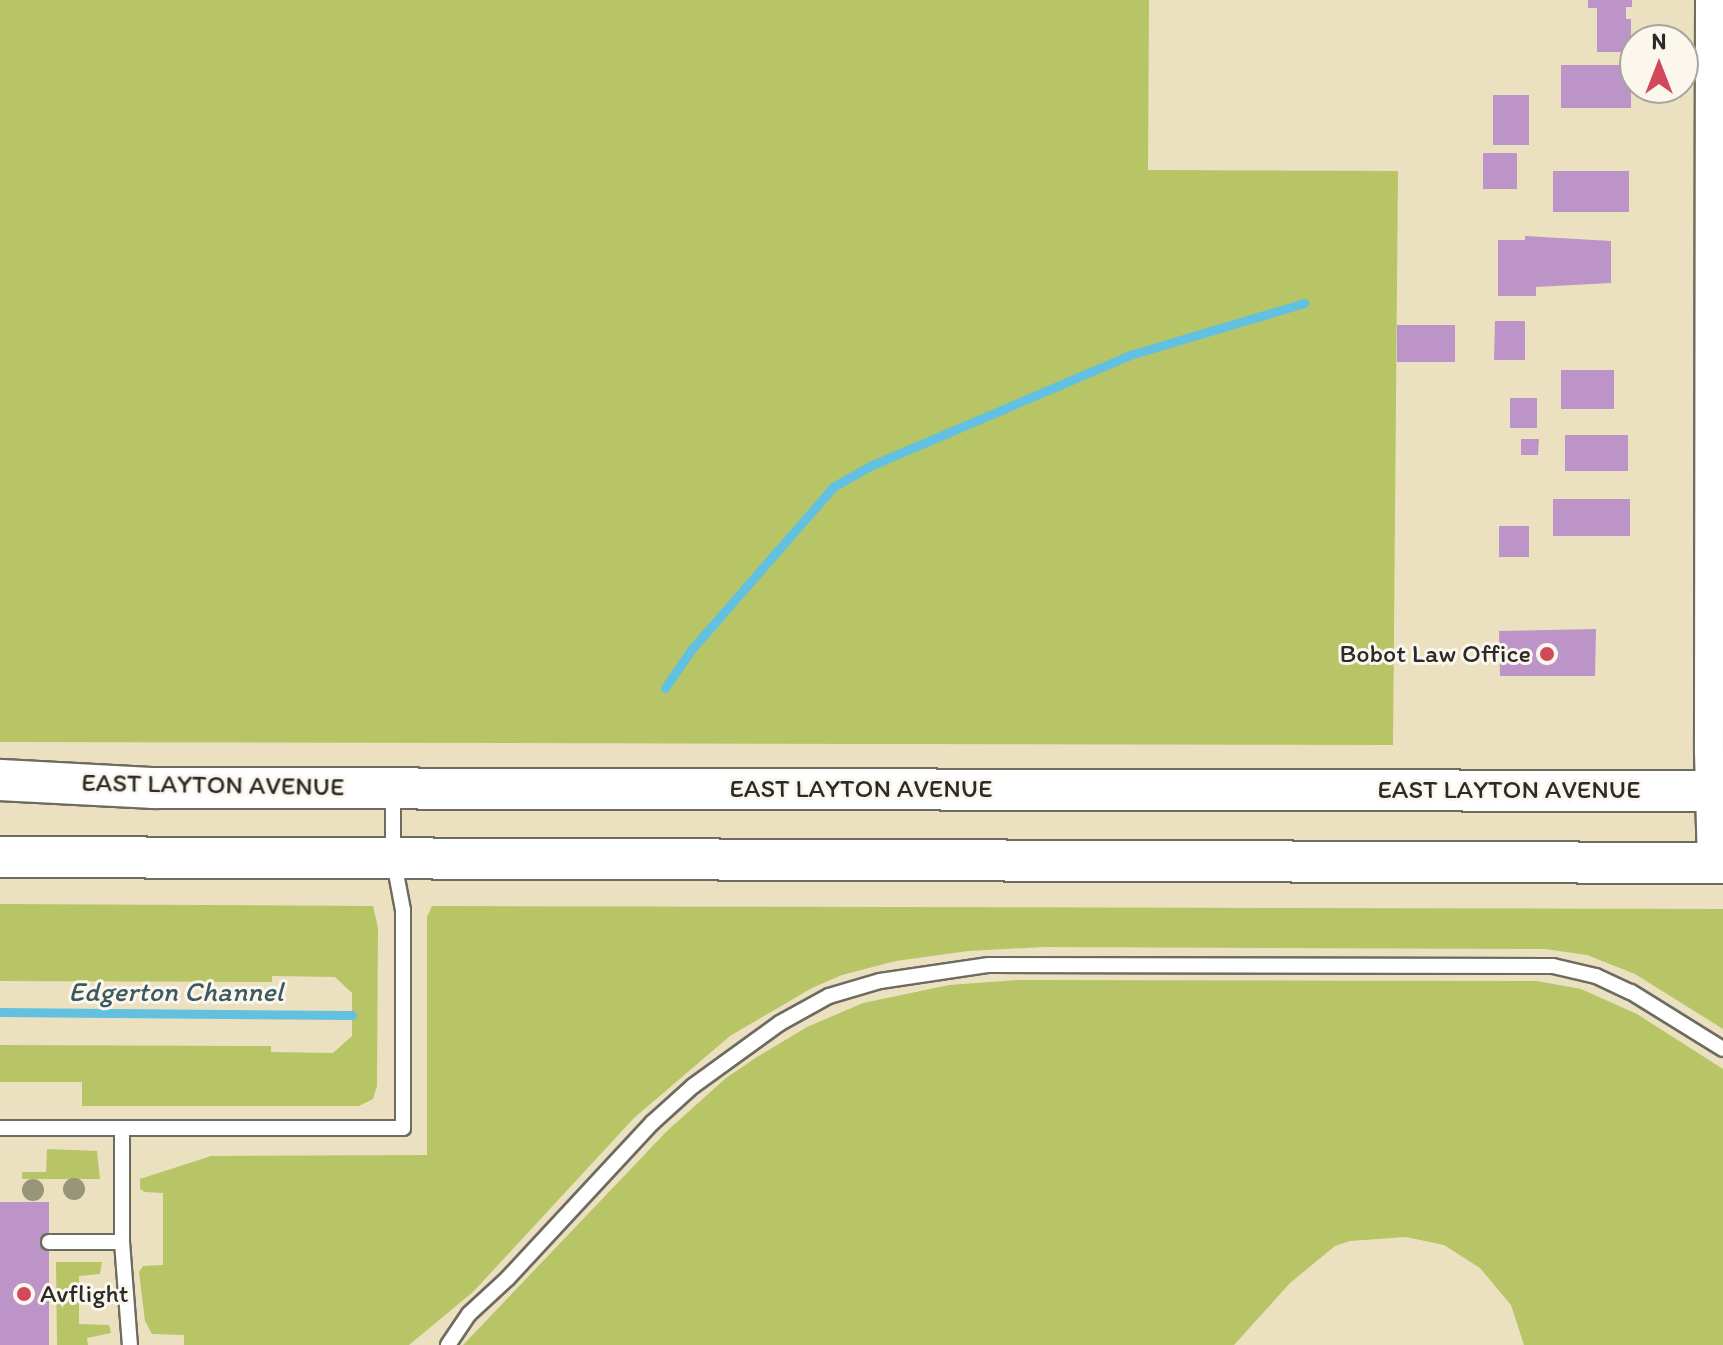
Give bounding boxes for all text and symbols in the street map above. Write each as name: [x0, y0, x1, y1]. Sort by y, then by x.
north arrow: [1619, 24, 1699, 104]
text: N: [1652, 28, 1666, 55]
place label: Bobot Law Office: [1339, 638, 1531, 670]
marker: Bobot Law Office: [1538, 645, 1556, 663]
street label: EAST LAYTON AVENUE: [82, 767, 344, 803]
street label: EAST LAYTON AVENUE: [730, 773, 992, 805]
street label: EAST LAYTON AVENUE: [1378, 774, 1640, 806]
water label: Edgerton Channel: [68, 974, 284, 1008]
place label: Avflight: [40, 1278, 129, 1310]
marker: Avflight: [15, 1285, 33, 1303]

